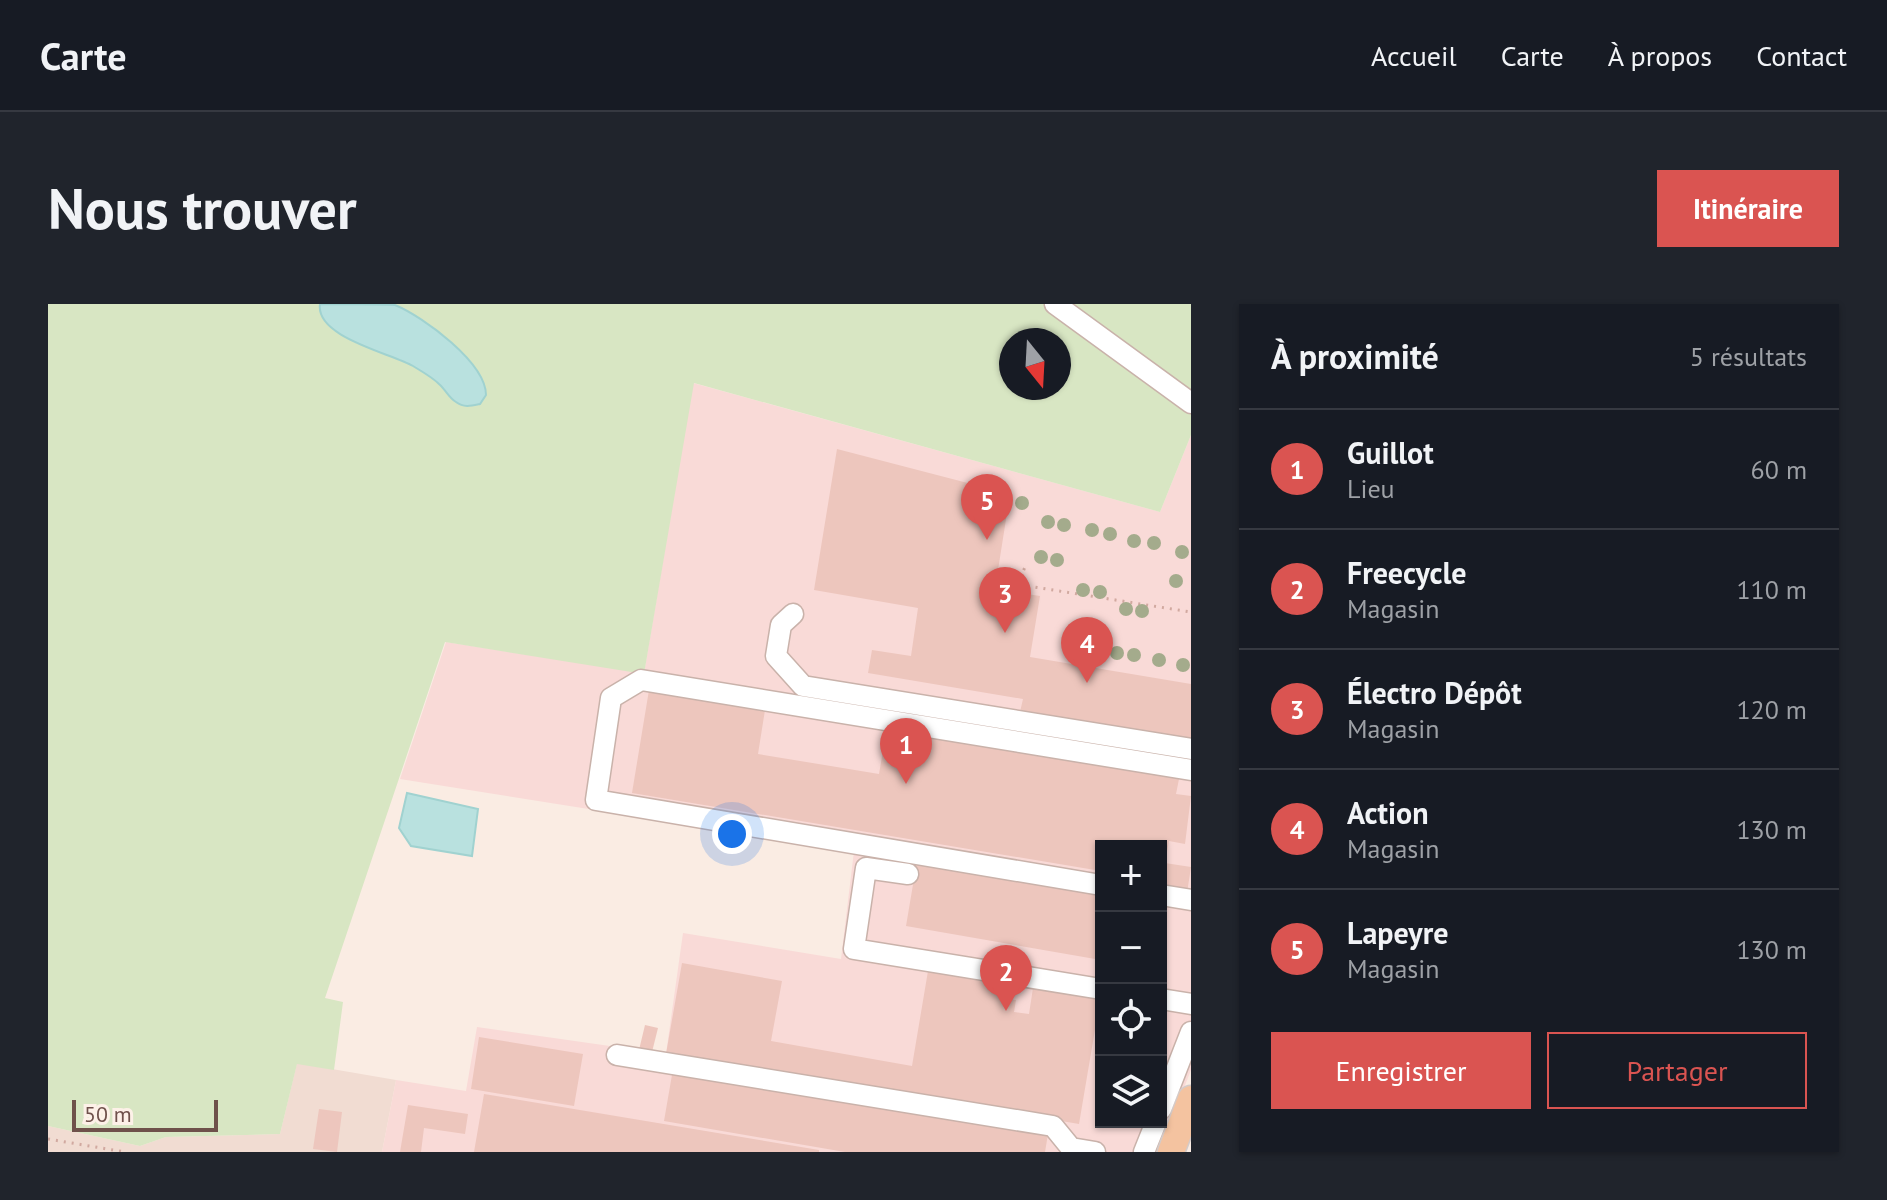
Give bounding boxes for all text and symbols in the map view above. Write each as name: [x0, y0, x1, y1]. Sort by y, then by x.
text: Carte: [40, 31, 127, 80]
text: Accueil: [1371, 37, 1457, 74]
text: Carte: [1501, 37, 1564, 74]
text: À propos: [1608, 37, 1712, 74]
text: Contact: [1756, 37, 1847, 74]
button: Itinéraire: [1657, 170, 1839, 247]
text: Nous trouver: [48, 172, 357, 244]
north arrow: [999, 328, 1071, 400]
text: À proximité: [1271, 334, 1439, 378]
text: 5 résultats: [1690, 340, 1807, 373]
text: Guillot: [1347, 433, 1434, 472]
text: 1: [1290, 453, 1304, 486]
text: 60 m: [1751, 453, 1807, 486]
text: Lieu: [1347, 472, 1395, 505]
pin: 5: [961, 474, 1013, 540]
text: Freecycle: [1347, 553, 1467, 592]
pin: 3: [979, 567, 1031, 633]
text: 2: [1290, 573, 1304, 606]
text: 110 m: [1736, 573, 1807, 606]
text: Magasin: [1347, 592, 1439, 625]
pin: 4: [1061, 617, 1113, 683]
text: Électro Dépôt: [1347, 673, 1522, 712]
text: 3: [1290, 693, 1304, 726]
text: 120 m: [1736, 693, 1807, 726]
text: Magasin: [1347, 712, 1439, 745]
pin: 1: [880, 718, 932, 784]
text: Action: [1347, 793, 1429, 832]
text: 4: [1290, 813, 1304, 846]
text: 130 m: [1736, 813, 1807, 846]
your location: [712, 814, 752, 854]
text: Magasin: [1347, 832, 1439, 865]
map controls: [1095, 840, 1167, 1128]
button: +: [1095, 840, 1167, 912]
button: −: [1095, 912, 1167, 984]
text: Lapeyre: [1347, 913, 1448, 952]
text: 5: [1290, 933, 1304, 966]
text: 130 m: [1736, 933, 1807, 966]
pin: 2: [980, 945, 1032, 1011]
text: Magasin: [1347, 952, 1439, 985]
button: locate: [1095, 984, 1167, 1056]
button: Enregistrer: [1271, 1032, 1531, 1109]
button: Partager: [1547, 1032, 1807, 1109]
button: layers: [1095, 1056, 1167, 1128]
scale bar: [72, 1096, 218, 1132]
text: 50 m: [84, 1100, 132, 1128]

